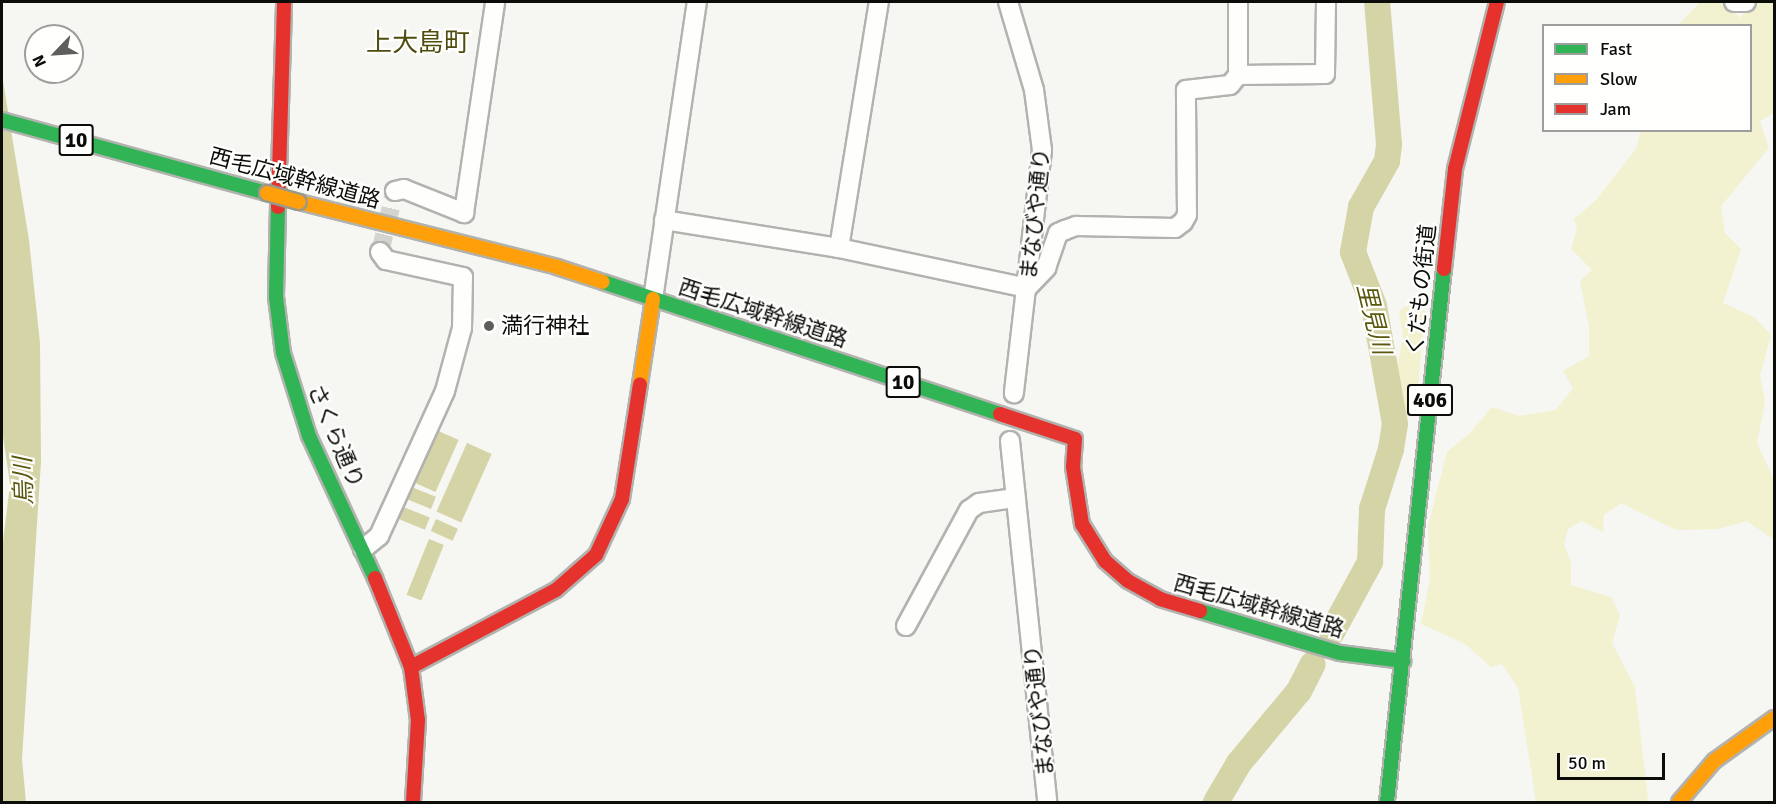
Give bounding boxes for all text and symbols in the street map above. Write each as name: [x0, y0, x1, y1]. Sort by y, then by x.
north arrow: [24, 24, 84, 84]
legend: [1542, 24, 1752, 132]
district label: 上大島町: [366, 28, 470, 60]
text: Fast: [1600, 38, 1632, 60]
text: N: [28, 51, 51, 70]
text: Slow: [1600, 68, 1637, 90]
text: Jam: [1600, 98, 1631, 120]
road number: 10: [58, 122, 94, 158]
street label: 西毛広域幹線道路: [207, 142, 383, 214]
street label: まなびや通り: [1015, 147, 1055, 281]
street label: くだもの街道: [1401, 223, 1441, 357]
street label: 西毛広域幹線道路: [675, 273, 851, 353]
water label: 里見川: [1350, 281, 1396, 357]
place label: 満行神社: [501, 313, 589, 339]
marker: 満行神社: [482, 319, 496, 333]
road number: 10: [885, 364, 921, 400]
street label: さくら通り: [302, 380, 370, 492]
road number: 406: [1406, 382, 1454, 418]
water label: 烏川: [9, 457, 39, 505]
street label: 西毛広域幹線道路: [1171, 569, 1347, 643]
street label: まなびや通り: [1019, 644, 1059, 778]
scale bar: [1560, 741, 1668, 779]
text: 50 m: [1568, 752, 1606, 774]

